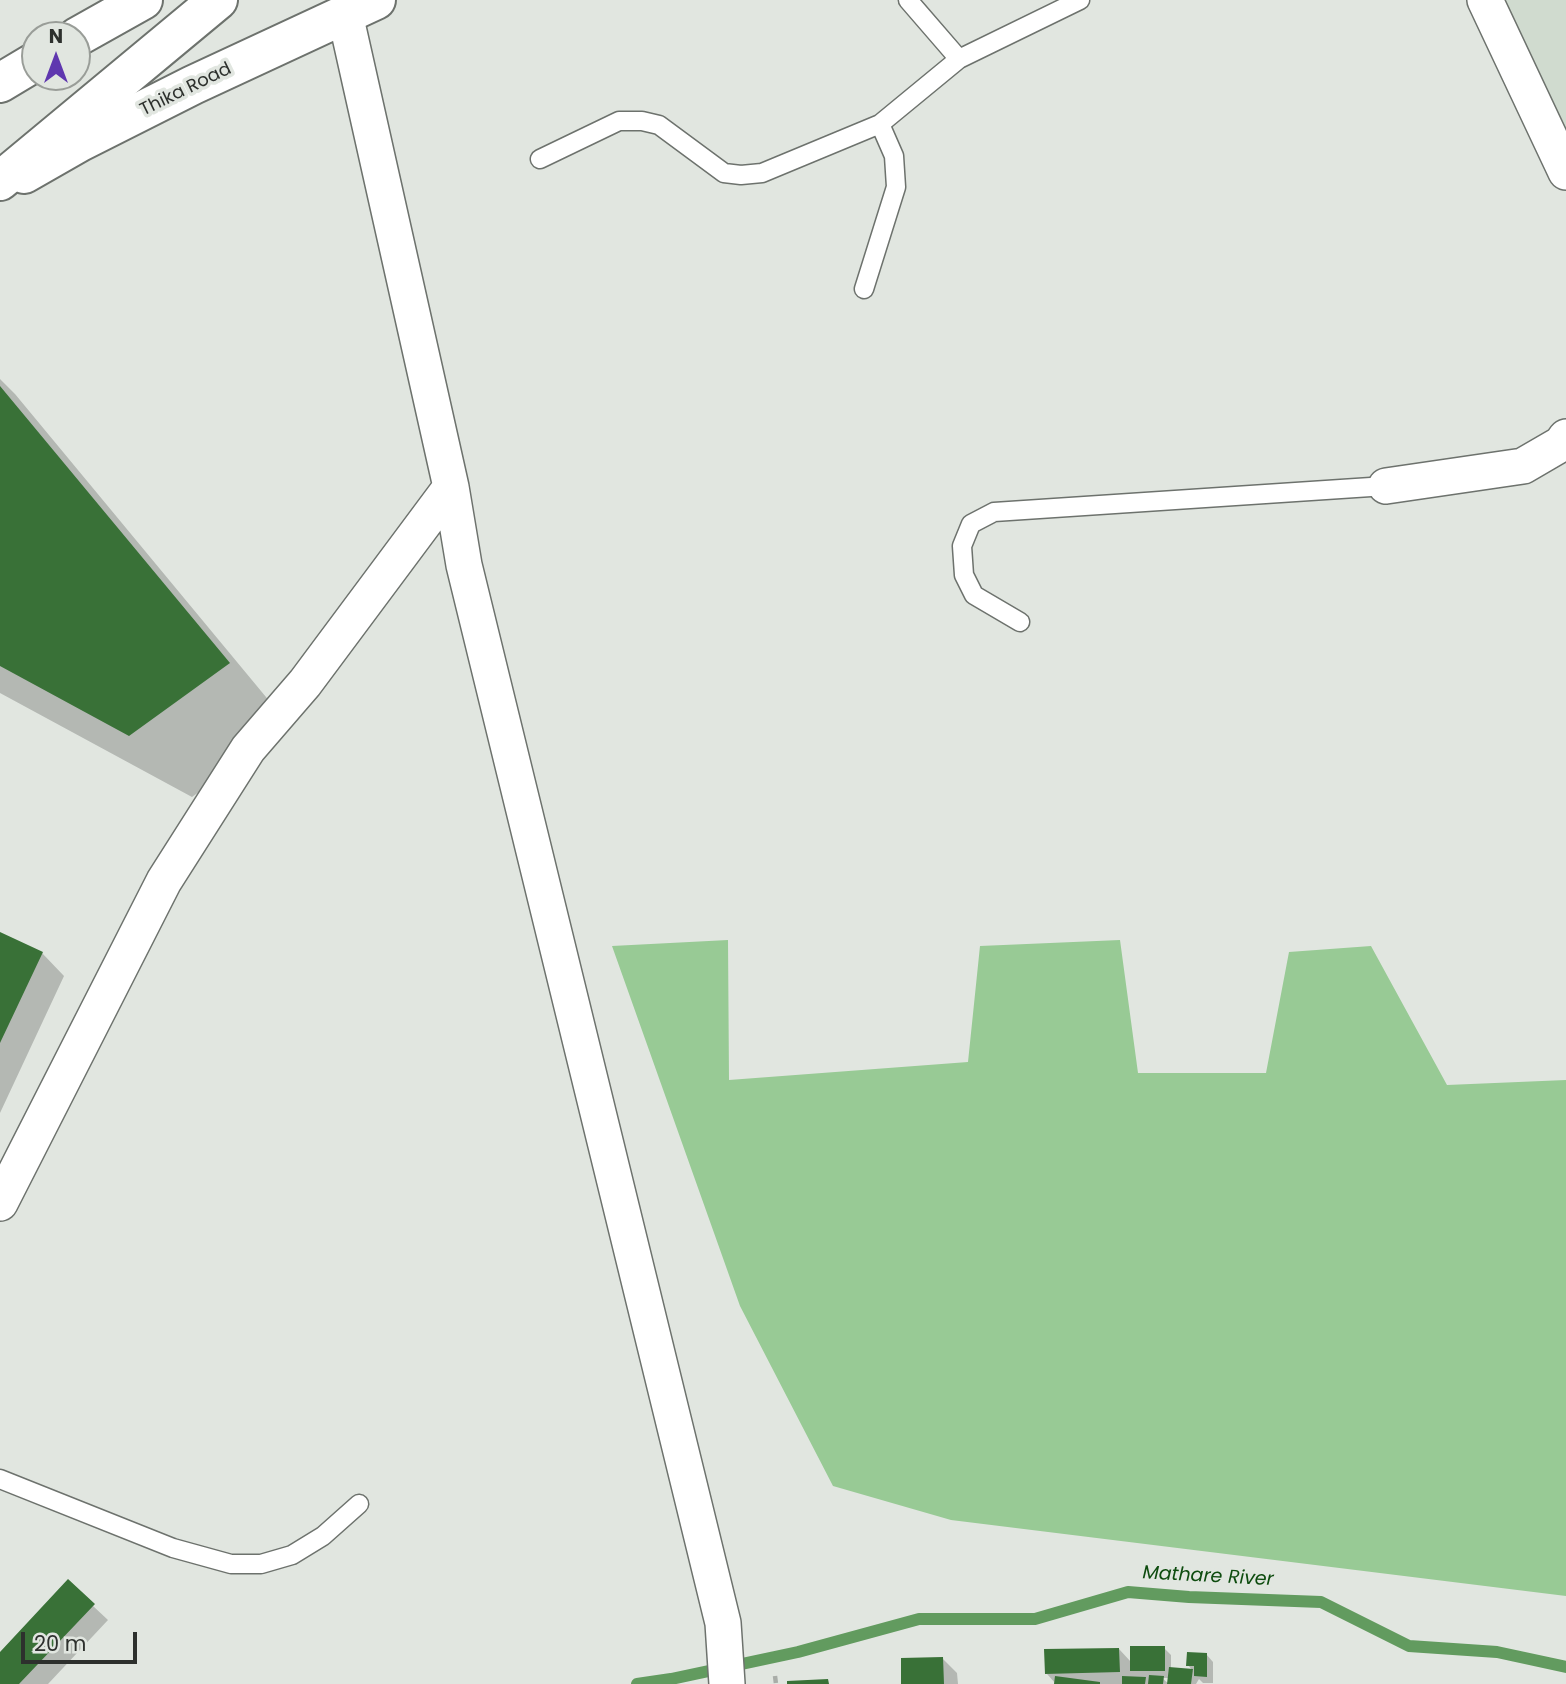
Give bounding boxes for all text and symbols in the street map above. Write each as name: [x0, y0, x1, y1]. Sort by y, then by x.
north arrow: [21, 21, 91, 91]
text: N: [49, 23, 63, 50]
street label: Thika Road: [137, 59, 235, 121]
water label: Mathare River: [1142, 1562, 1274, 1592]
scale bar: [24, 1618, 140, 1662]
text: 20 m: [34, 1629, 87, 1658]

